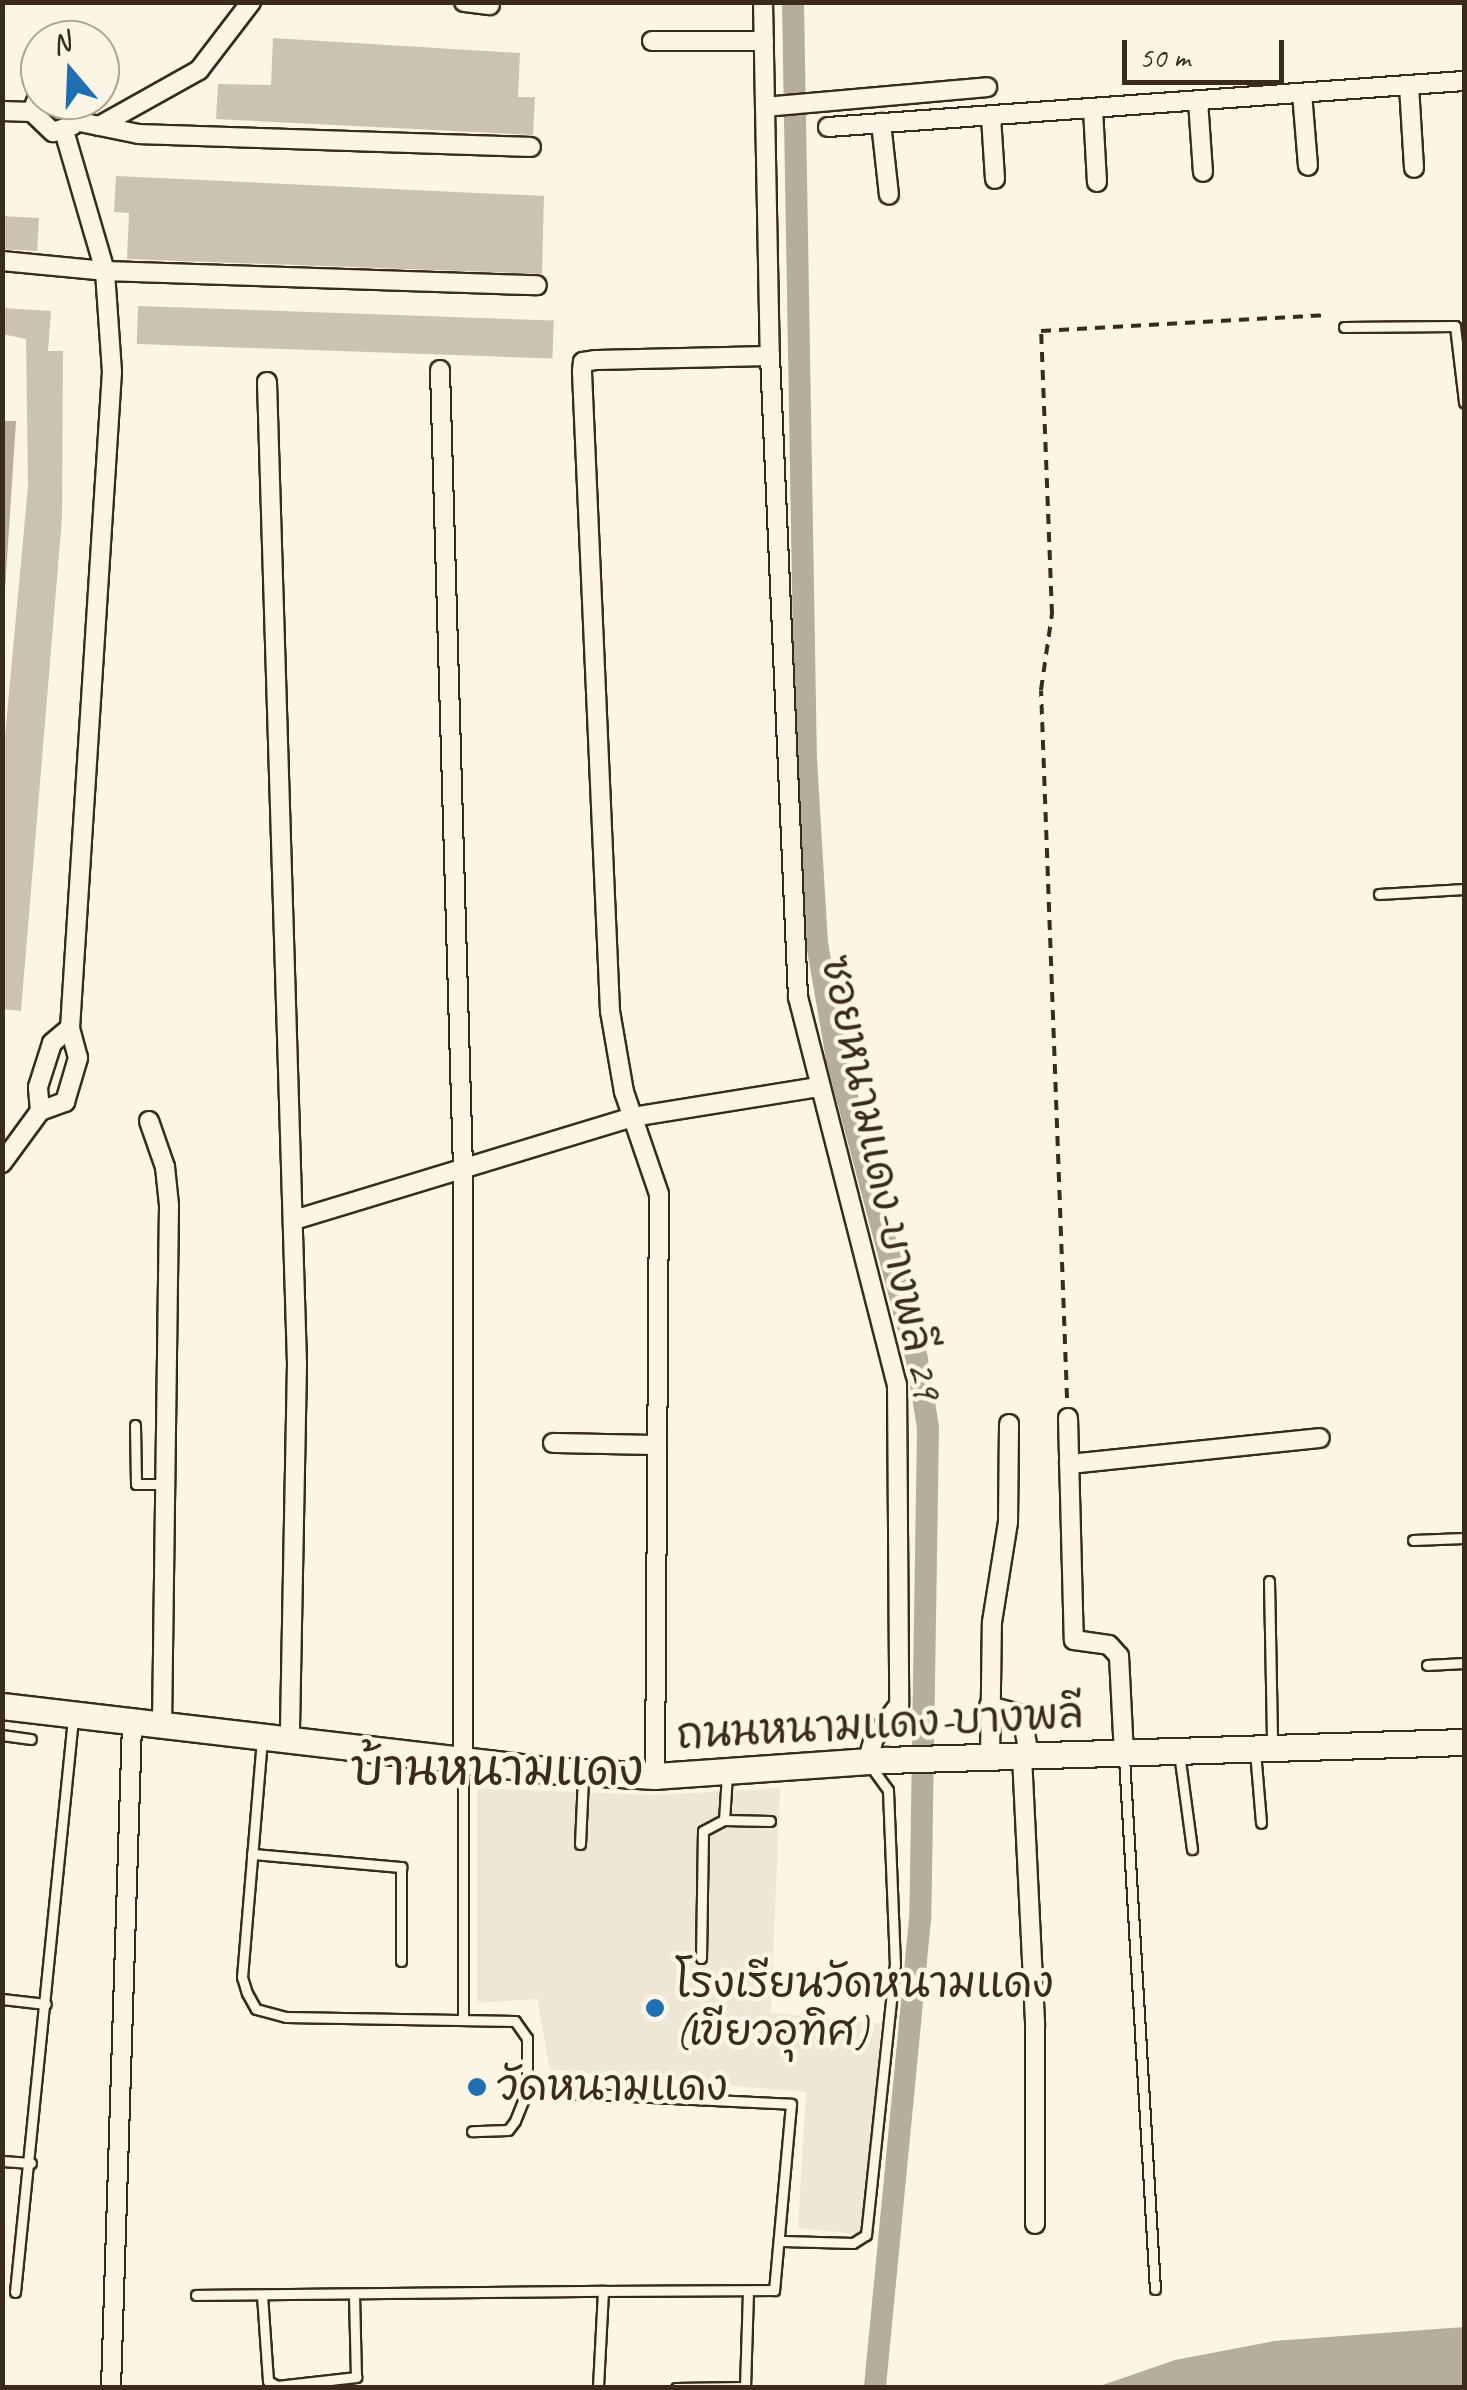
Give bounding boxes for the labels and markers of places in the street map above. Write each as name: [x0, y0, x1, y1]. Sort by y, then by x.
place label: โรงเรียนวัดหนามแดง (เขียวอุทิศ): [675, 1959, 1054, 2058]
marker: โรงเรียนวัดหนามแดง (เขียวอุทิศ): [644, 1997, 666, 2019]
place label: วัดหนามแดง: [497, 2062, 728, 2112]
marker: วัดหนามแดง: [466, 2076, 488, 2098]

